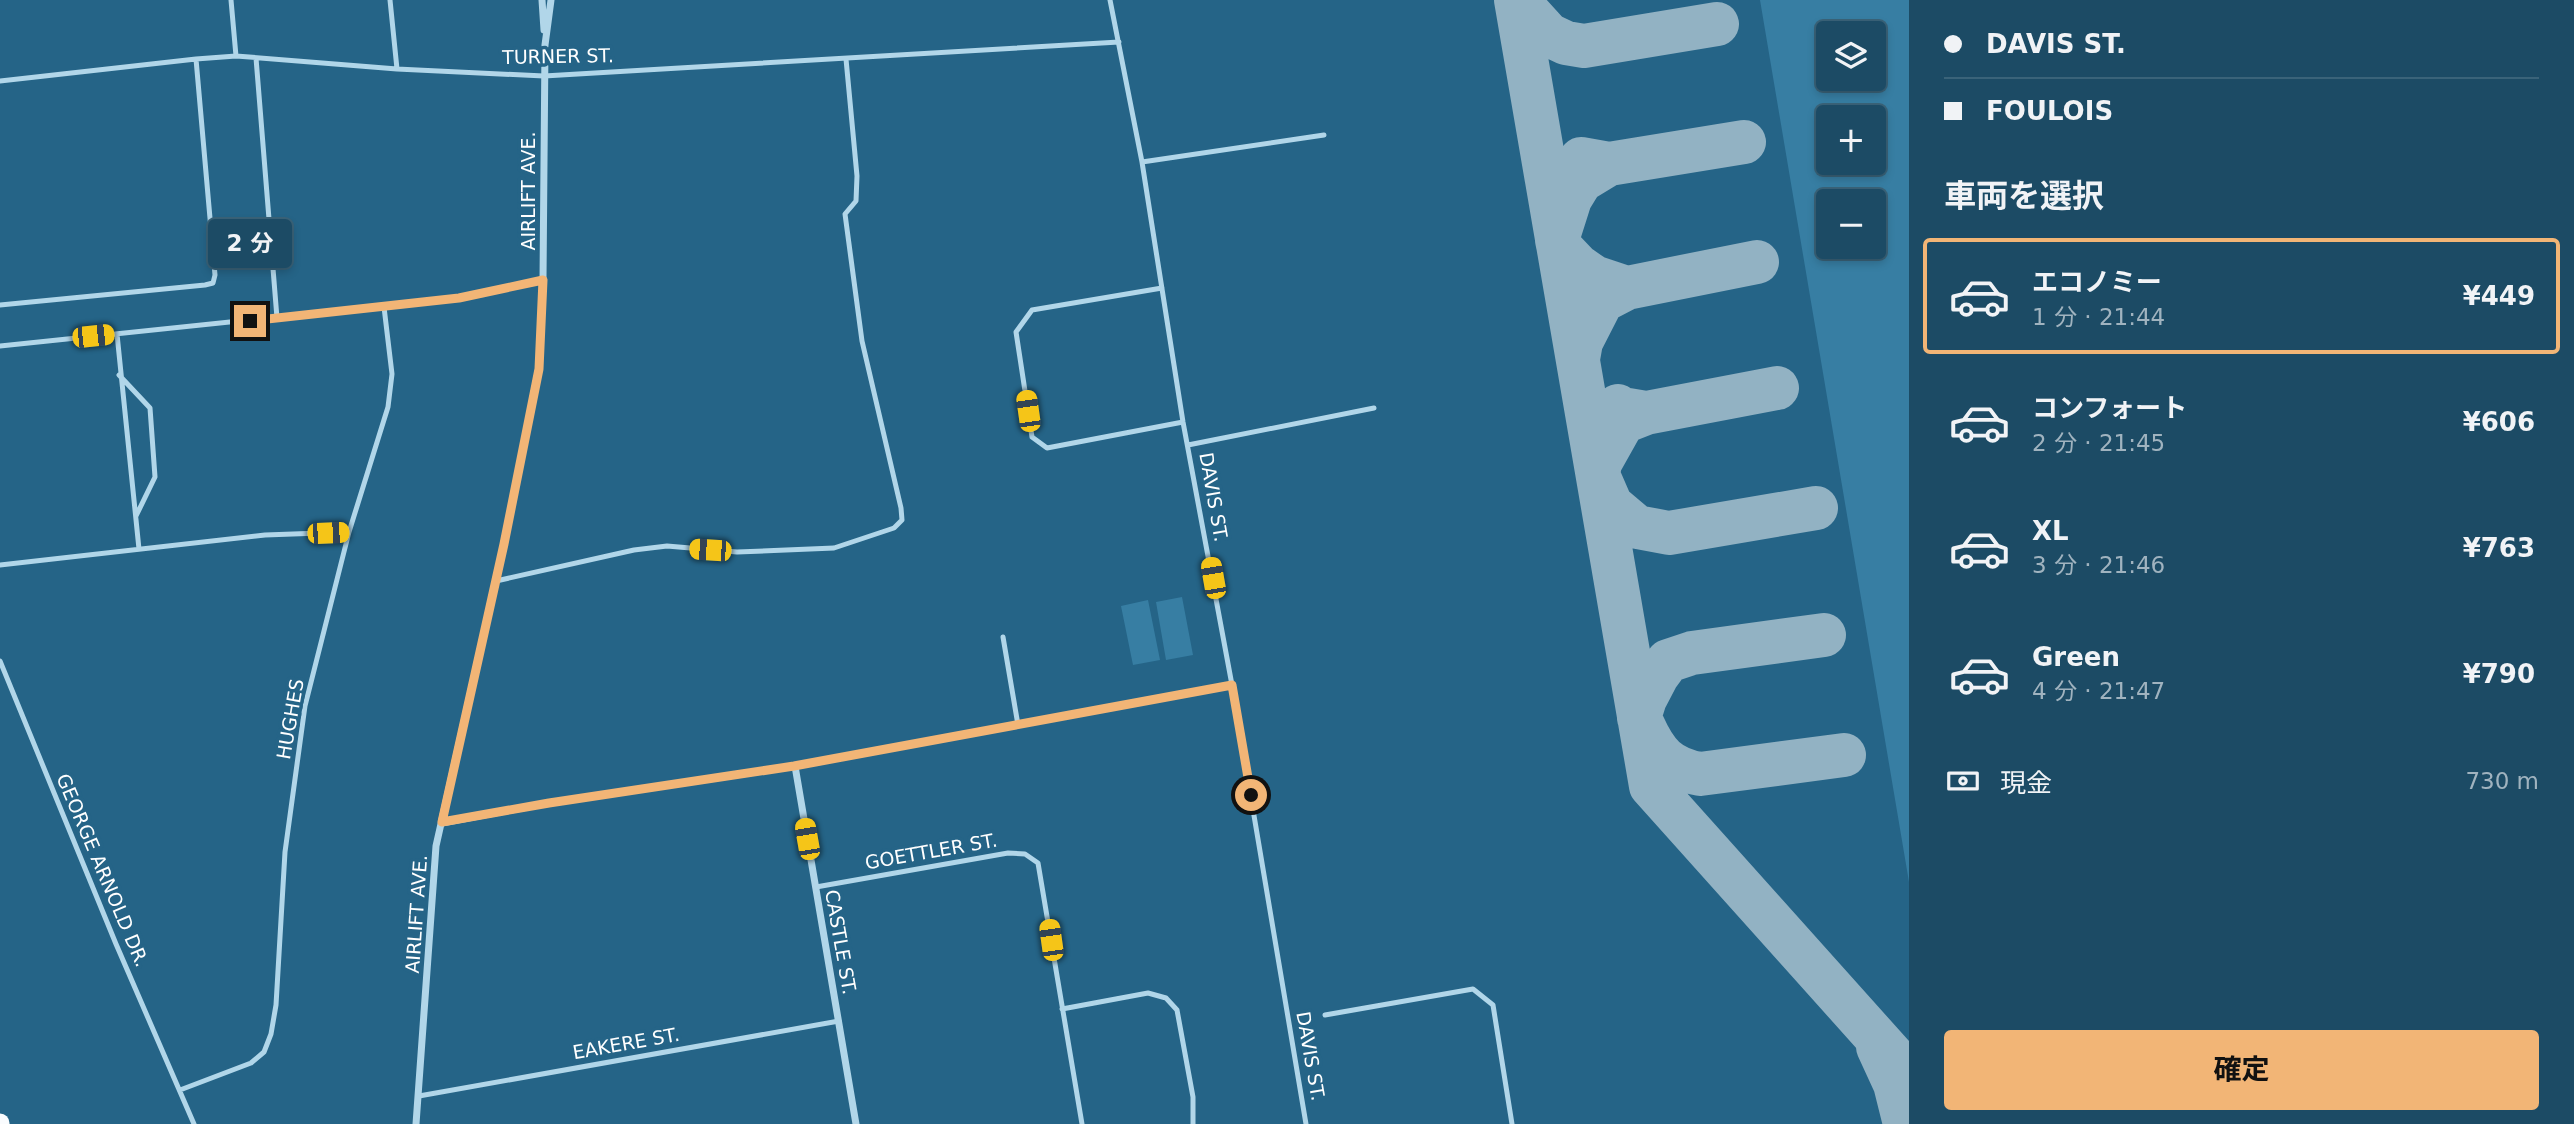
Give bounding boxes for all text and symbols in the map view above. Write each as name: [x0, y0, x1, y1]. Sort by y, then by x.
map controls: [1816, 21, 1886, 259]
button: layers: [1816, 21, 1886, 91]
text: DAVIS ST.: [1986, 29, 2126, 59]
street label: TURNER ST.: [501, 44, 614, 68]
text: FOULOIS: [1986, 96, 2113, 126]
button: +: [1816, 105, 1886, 175]
street label: AIRLIFT AVE.: [517, 131, 539, 251]
text: 車両を選択: [1944, 177, 2104, 215]
button: −: [1816, 189, 1886, 259]
callout: 2 分: [208, 219, 292, 268]
text: 2 分: [226, 230, 274, 256]
icon: car: [1948, 265, 2011, 328]
text: エコノミー: [2032, 267, 2162, 297]
text: ¥449: [2463, 281, 2535, 311]
text: 1 分 · 21:44: [2032, 304, 2165, 330]
route end: [234, 305, 266, 337]
car: [72, 323, 115, 349]
car: [1015, 389, 1042, 433]
icon: car: [1948, 391, 2011, 454]
text: コンフォート: [2032, 393, 2187, 423]
text: ¥606: [2463, 407, 2535, 437]
text: 2 分 · 21:45: [2032, 430, 2165, 456]
street label: DAVIS ST.: [1195, 451, 1233, 543]
text: XL: [2032, 516, 2069, 546]
icon: car: [1948, 517, 2011, 580]
car: [307, 522, 350, 544]
text: ¥763: [2463, 533, 2535, 563]
car: [689, 538, 732, 562]
text: 3 分 · 21:46: [2032, 552, 2165, 578]
car: [1200, 555, 1227, 601]
text: Green: [2032, 642, 2120, 672]
icon: car: [1948, 643, 2011, 706]
text: ¥790: [2463, 659, 2535, 689]
street label: HUGHES: [272, 677, 308, 761]
text: 4 分 · 21:47: [2032, 678, 2165, 704]
icon: cash: [1944, 762, 1982, 800]
text: 現金: [2000, 768, 2052, 798]
text: 730 m: [2465, 768, 2539, 794]
street label: GEORGE ARNOLD DR.: [52, 770, 154, 970]
route start: [1235, 779, 1267, 811]
car: [794, 816, 821, 862]
street label: GOETTLER ST.: [863, 829, 999, 873]
street label: AIRLIFT AVE.: [401, 854, 431, 974]
street label: CASTLE ST.: [821, 888, 861, 996]
car: [1038, 918, 1065, 962]
street label: DAVIS ST.: [1292, 1010, 1330, 1102]
street label: EAKERE ST.: [571, 1023, 681, 1063]
button: 確定: [1944, 1030, 2539, 1110]

